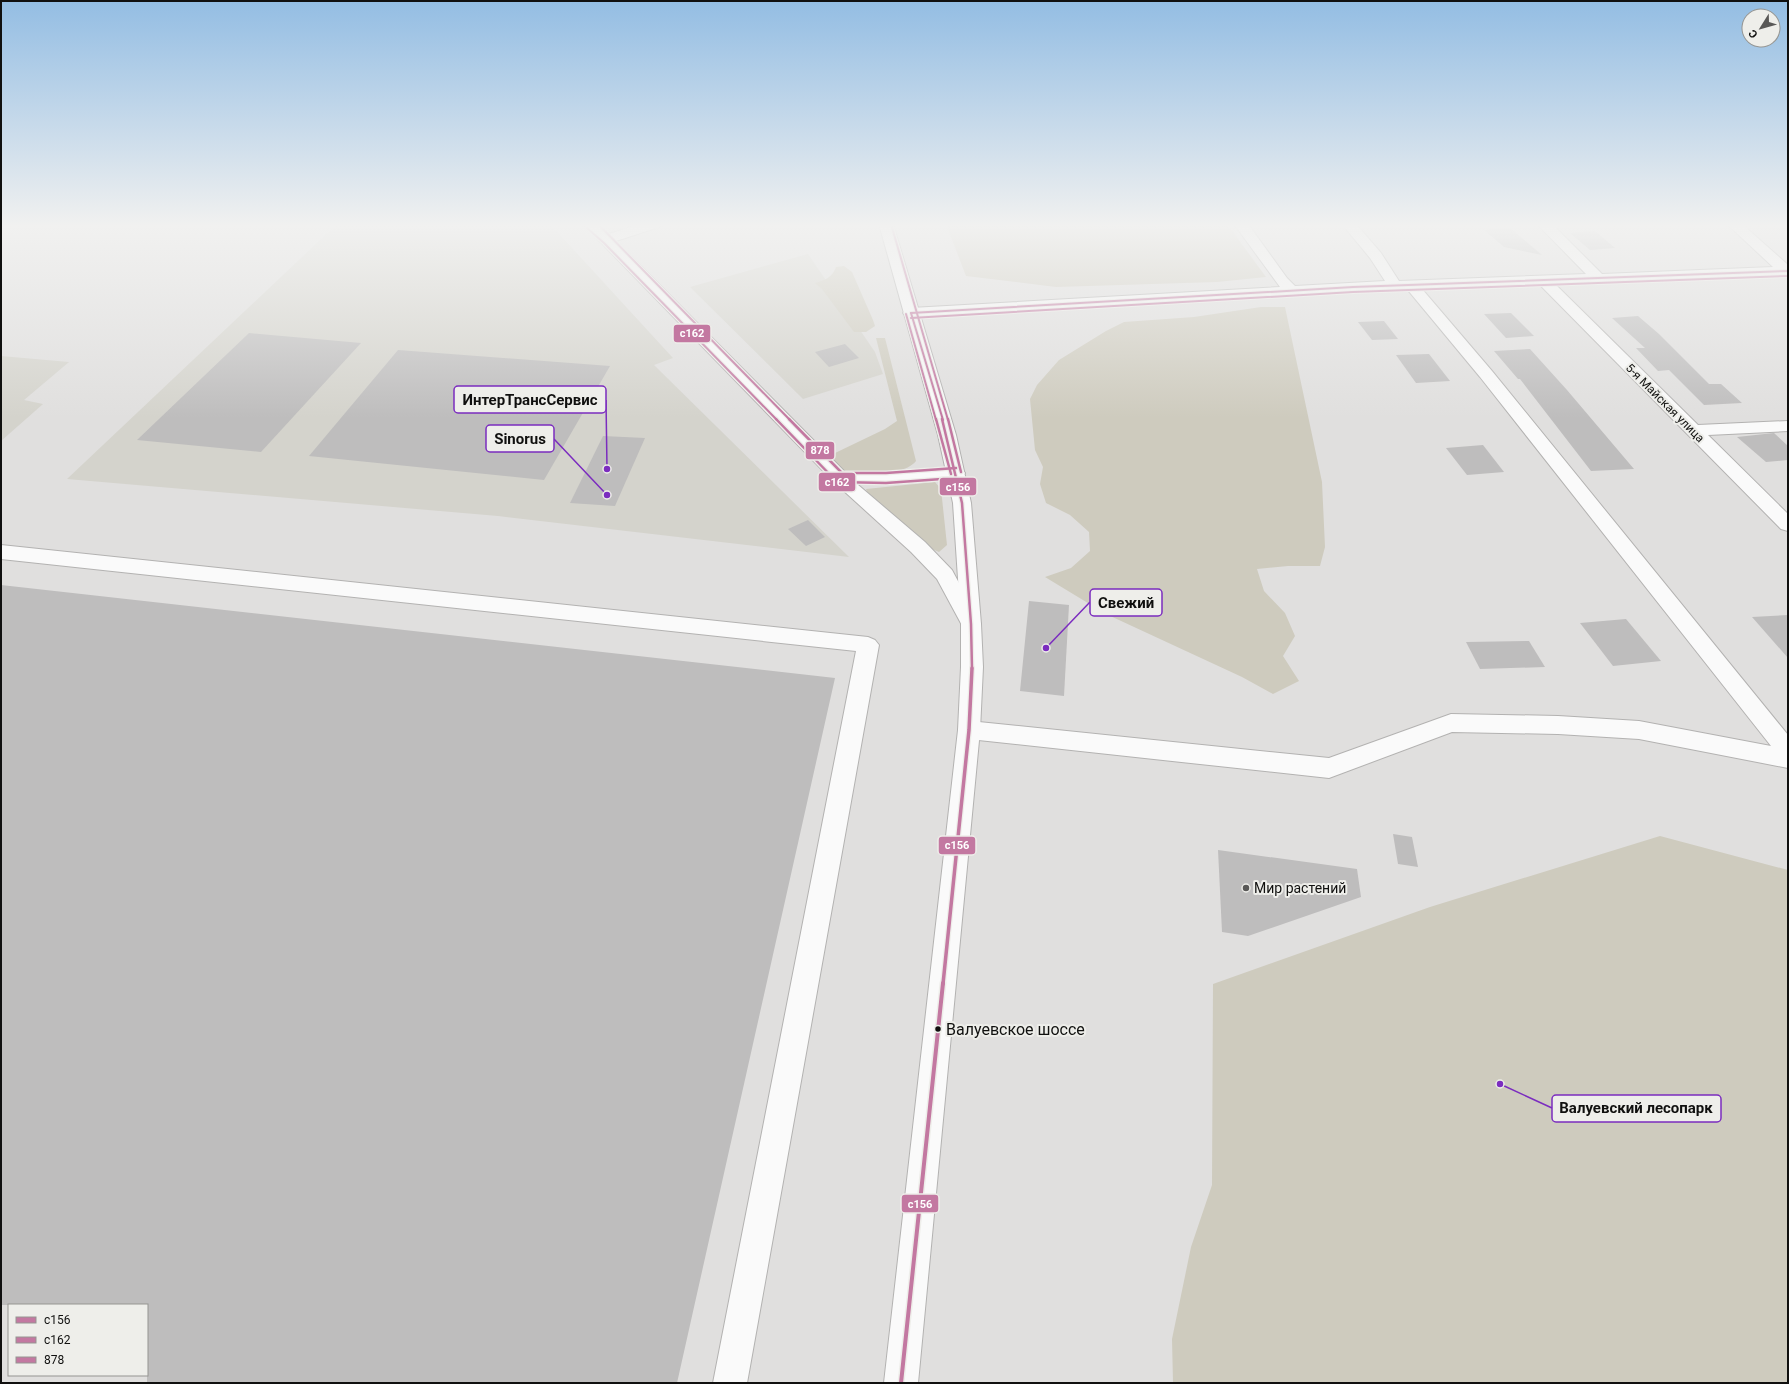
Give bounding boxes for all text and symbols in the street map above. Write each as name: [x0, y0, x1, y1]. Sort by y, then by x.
north arrow: [1741, 8, 1781, 48]
text: С: [1746, 27, 1761, 41]
line badge: с162: [673, 324, 711, 343]
text: с162: [680, 327, 704, 340]
street label: 5-я Майская улица: [1623, 361, 1707, 445]
callout: ИнтерТрансСервис: [454, 386, 606, 413]
text: ИнтерТрансСервис: [462, 391, 598, 409]
callout: Sinorus: [486, 425, 554, 452]
text: Sinorus: [494, 430, 546, 448]
line badge: 878: [805, 441, 835, 460]
text: 878: [811, 444, 829, 457]
line badge: с162: [818, 472, 856, 492]
text: с162: [825, 476, 849, 489]
line badge: с156: [939, 477, 977, 496]
text: с156: [946, 481, 970, 494]
callout: Свежий: [1090, 589, 1162, 616]
text: Свежий: [1098, 594, 1154, 612]
line badge: с156: [938, 836, 976, 855]
text: с156: [945, 839, 969, 852]
place label: Мир растений: [1254, 880, 1346, 896]
marker: Мир растений: [1241, 883, 1251, 893]
place label: Валуевское шоссе: [946, 1020, 1085, 1039]
marker: Валуевское шоссе: [933, 1024, 943, 1034]
callout: Валуевский лесопарк: [1552, 1095, 1721, 1122]
text: Валуевский лесопарк: [1559, 1099, 1713, 1117]
line badge: с156: [901, 1194, 939, 1213]
text: с156: [908, 1198, 932, 1211]
legend: [8, 1304, 148, 1376]
text: с156: [44, 1313, 71, 1327]
text: с162: [44, 1333, 71, 1347]
text: 878: [44, 1353, 64, 1367]

